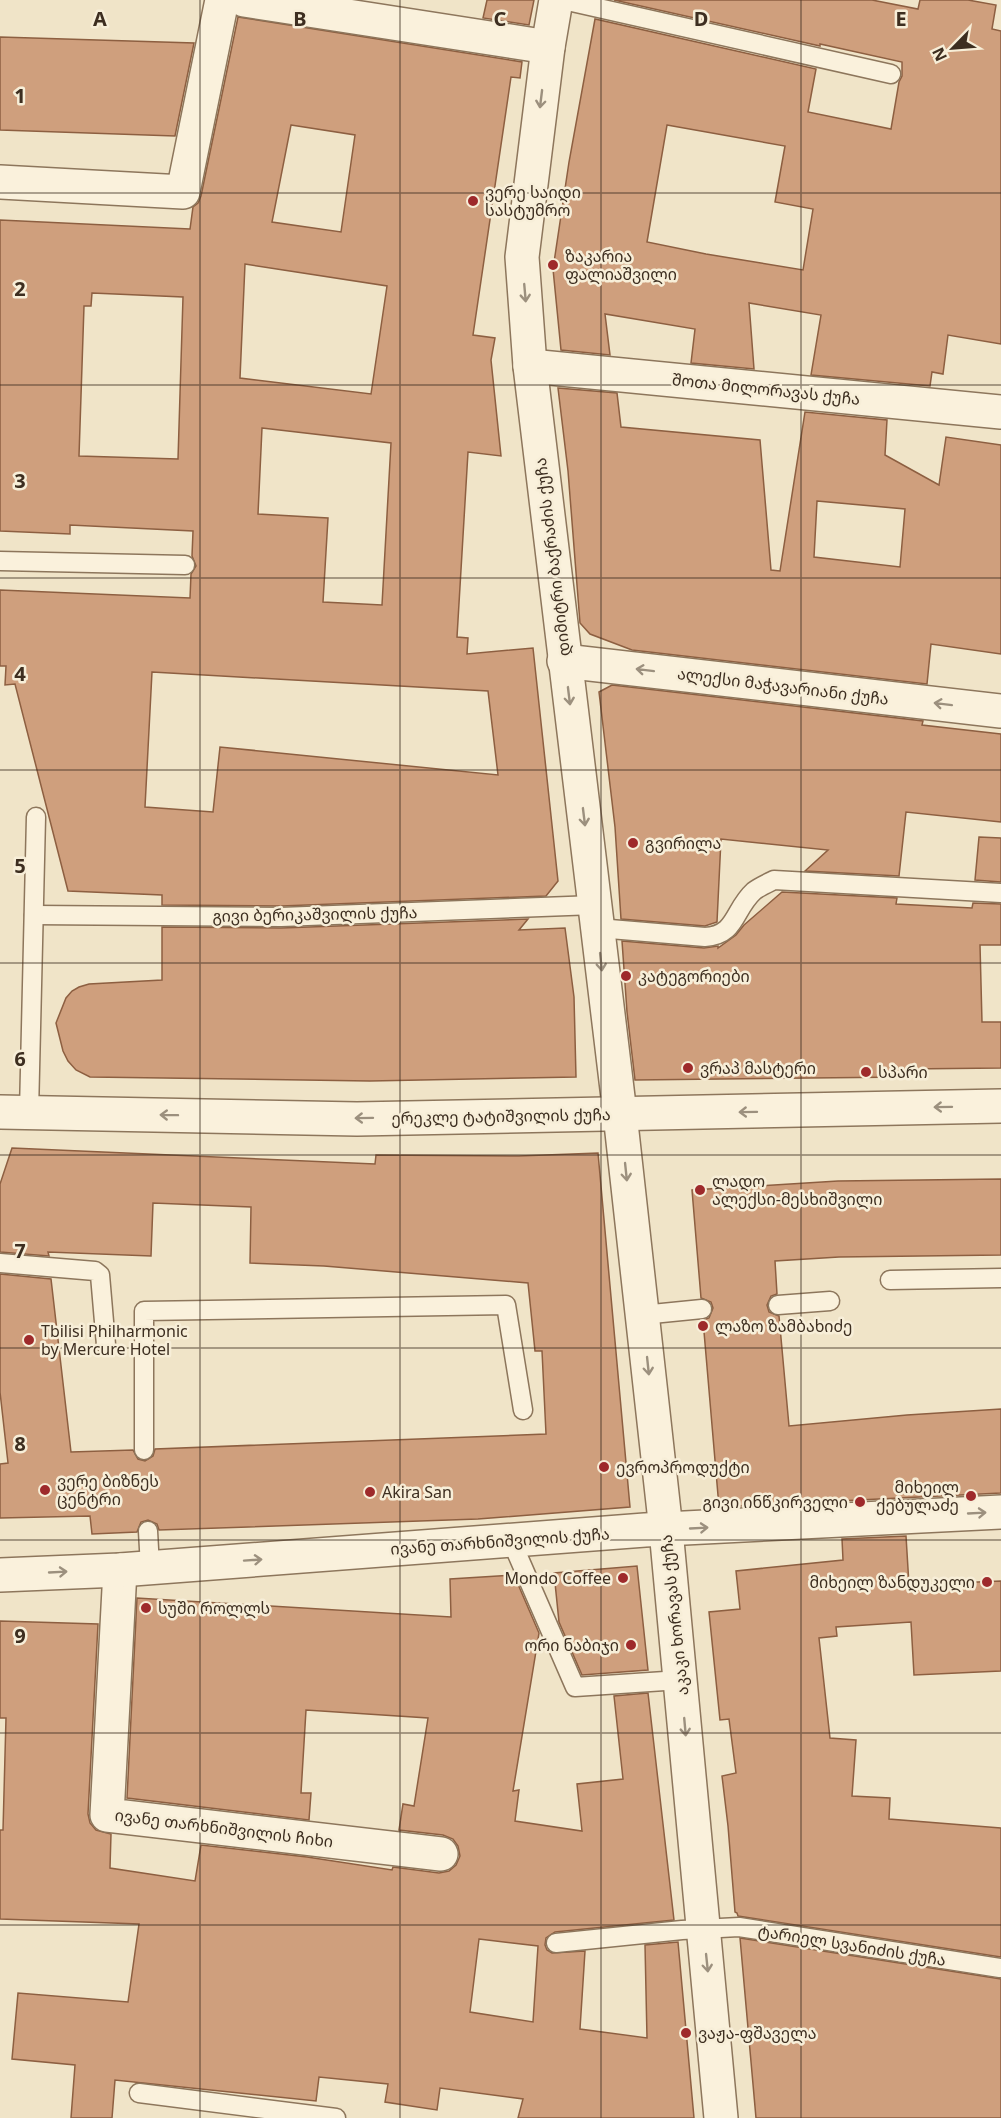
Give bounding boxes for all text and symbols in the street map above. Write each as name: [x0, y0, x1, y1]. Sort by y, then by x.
text: A: [93, 5, 107, 32]
text: B: [293, 5, 307, 32]
text: C: [494, 5, 507, 32]
text: D: [694, 5, 708, 32]
text: E: [895, 5, 907, 32]
north arrow: [923, 18, 983, 78]
text: N: [927, 44, 952, 65]
text: 1: [14, 82, 26, 109]
one-way arrow: [535, 89, 546, 109]
place label: ვერე საიდი სასტუმრო: [485, 181, 581, 221]
marker: ვერე საიდი სასტუმრო: [466, 194, 480, 208]
place label: ზაკარია ფალიაშვილი: [565, 245, 677, 285]
marker: ზაკარია ფალიაშვილი: [546, 258, 560, 272]
text: 2: [14, 275, 26, 302]
one-way arrow: [519, 283, 530, 302]
street label: შოთა მილორავას ქუჩა: [671, 368, 861, 410]
street label: დიმიტრი ბაქრაძის ქუჩა: [529, 456, 575, 658]
text: 3: [14, 467, 26, 494]
text: 4: [14, 660, 26, 687]
street label: ალექსი მაჭავარიანი ქუჩა: [676, 662, 890, 710]
one-way arrow: [635, 664, 655, 675]
one-way arrow: [563, 685, 574, 705]
one-way arrow: [933, 698, 953, 709]
one-way arrow: [579, 807, 590, 827]
place label: გვირილა: [645, 832, 721, 854]
marker: გვირილა: [626, 836, 640, 850]
text: 5: [14, 852, 26, 879]
street label: გივი ბერიკაშვილის ქუჩა: [212, 901, 418, 927]
one-way arrow: [596, 952, 607, 971]
place label: კატეგორიები: [638, 965, 750, 987]
marker: კატეგორიები: [619, 969, 633, 983]
text: 6: [14, 1045, 26, 1072]
place label: ვრაპ მასტერი: [700, 1057, 816, 1079]
marker: ვრაპ მასტერი: [681, 1061, 695, 1075]
place label: სპარი: [878, 1061, 928, 1083]
marker: სპარი: [859, 1065, 873, 1079]
one-way arrow: [933, 1102, 953, 1113]
street label: ერეკლე ტატიშვილის ქუჩა: [391, 1103, 611, 1129]
one-way arrow: [738, 1106, 758, 1117]
one-way arrow: [159, 1109, 179, 1120]
one-way arrow: [354, 1112, 374, 1124]
one-way arrow: [621, 1161, 632, 1181]
place label: ლადო ალექსი-მესხიშვილი: [712, 1170, 882, 1210]
marker: ლადო ალექსი-მესხიშვილი: [693, 1183, 707, 1197]
text: 7: [14, 1237, 26, 1264]
place label: ლაზო ზამბახიძე: [715, 1315, 852, 1337]
marker: ლაზო ზამბახიძე: [696, 1319, 710, 1333]
place label: Tbilisi Philharmonic by Mercure Hotel: [41, 1320, 188, 1360]
marker: Tbilisi Philharmonic by Mercure Hotel: [22, 1333, 36, 1347]
one-way arrow: [642, 1355, 653, 1375]
text: 8: [14, 1430, 26, 1457]
place label: ევროპროდუქტი: [616, 1456, 750, 1478]
marker: ევროპროდუქტი: [597, 1460, 611, 1474]
place label: ვერე ბიზნეს ცენტრი: [57, 1470, 159, 1510]
place label: მიხეილ ქებულაძე: [876, 1476, 959, 1516]
place label: Akira San: [382, 1481, 452, 1503]
marker: ვერე ბიზნეს ცენტრი: [38, 1483, 52, 1497]
marker: Akira San: [363, 1485, 377, 1499]
marker: მიხეილ ქებულაძე: [964, 1489, 978, 1503]
place label: გივი ინწკირველი: [703, 1491, 848, 1513]
marker: გივი ინწკირველი: [853, 1495, 867, 1509]
one-way arrow: [967, 1507, 987, 1518]
street label: ივანე თარხნიშვილის ქუჩა: [390, 1522, 610, 1560]
one-way arrow: [688, 1522, 708, 1533]
street label: აკაკი ხორავას ქუჩა: [655, 1533, 693, 1697]
one-way arrow: [243, 1554, 262, 1565]
one-way arrow: [48, 1567, 68, 1578]
place label: Mondo Coffee: [504, 1567, 611, 1589]
marker: Mondo Coffee: [616, 1571, 630, 1585]
place label: მიხეილ ზანდუკელი: [809, 1571, 975, 1593]
marker: მიხეილ ზანდუკელი: [980, 1575, 994, 1589]
place label: სუში როლლს: [158, 1597, 270, 1619]
marker: სუში როლლს: [139, 1601, 153, 1615]
text: 9: [14, 1622, 26, 1649]
place label: ორი ნაბიჯი: [525, 1634, 619, 1656]
marker: ორი ნაბიჯი: [624, 1638, 638, 1652]
one-way arrow: [680, 1716, 691, 1736]
street label: ივანე თარხნიშვილის ჩიხი: [114, 1804, 334, 1852]
street label: ტარიელ სვანიძის ქუჩა: [756, 1919, 948, 1971]
one-way arrow: [702, 1952, 713, 1972]
place label: ვაჟა-ფშაველა: [698, 2022, 816, 2044]
marker: ვაჟა-ფშაველა: [679, 2026, 693, 2040]

